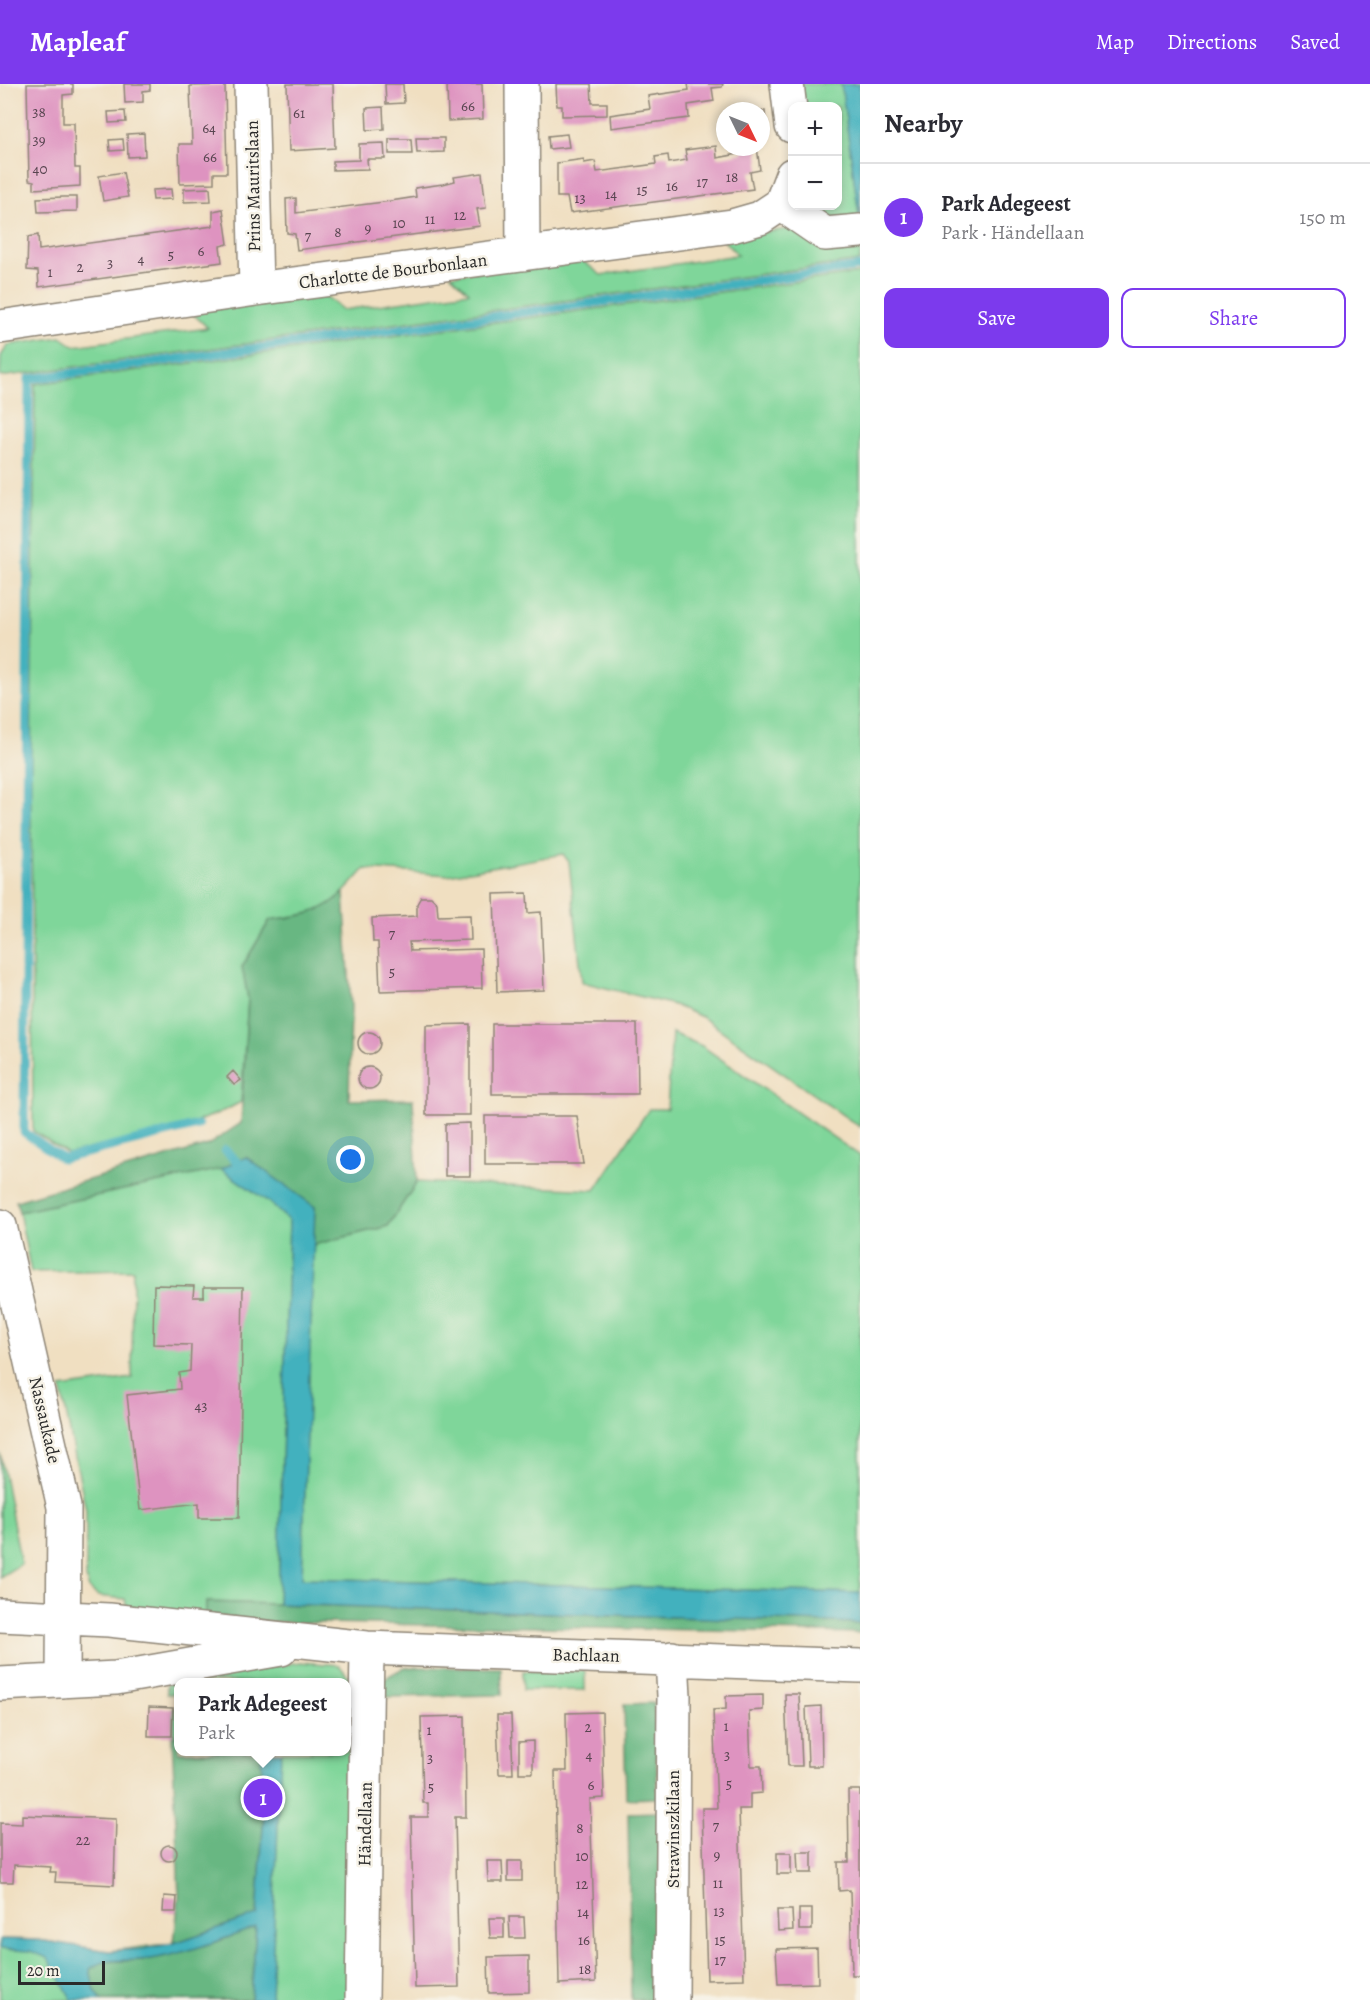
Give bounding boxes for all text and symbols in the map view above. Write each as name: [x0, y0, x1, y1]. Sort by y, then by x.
text: Mapleaf: [30, 23, 125, 61]
text: Map: [1096, 28, 1134, 56]
text: Directions: [1167, 28, 1257, 56]
text: Saved: [1290, 28, 1340, 56]
house number: 66: [461, 96, 475, 116]
house number: 38: [32, 102, 46, 122]
north arrow: [716, 102, 770, 156]
map controls: [788, 102, 842, 210]
button: +: [788, 102, 842, 156]
house number: 61: [293, 103, 305, 123]
text: Nearby: [884, 106, 963, 141]
house number: 64: [202, 118, 216, 138]
street label: Prins Mauritslaan: [240, 120, 266, 252]
house number: 39: [32, 130, 46, 150]
house number: 66: [203, 147, 217, 167]
button: −: [788, 156, 842, 210]
house number: 40: [33, 159, 47, 179]
house number: 18: [726, 167, 738, 187]
house number: 17: [696, 172, 708, 192]
house number: 16: [666, 176, 678, 196]
house number: 15: [636, 180, 648, 200]
house number: 14: [605, 184, 617, 204]
house number: 13: [574, 188, 586, 208]
text: Park Adegeest: [941, 189, 1071, 219]
text: 1: [900, 204, 907, 231]
text: 150 m: [1299, 204, 1346, 231]
house number: 12: [454, 205, 466, 225]
house number: 11: [425, 209, 435, 229]
house number: 10: [392, 213, 406, 233]
house number: 9: [365, 218, 372, 238]
text: Park · Händellaan: [941, 219, 1084, 246]
house number: 8: [334, 222, 342, 242]
house number: 7: [305, 226, 312, 246]
house number: 6: [198, 241, 205, 261]
house number: 5: [168, 245, 174, 265]
street label: Charlotte de Bourbonlaan: [297, 248, 489, 294]
house number: 4: [138, 249, 145, 269]
house number: 3: [107, 253, 113, 273]
house number: 2: [76, 257, 84, 277]
house number: 1: [47, 262, 53, 282]
button: Save: [884, 288, 1109, 348]
button: Share: [1121, 288, 1346, 348]
house number: 7: [389, 924, 396, 944]
house number: 5: [389, 962, 395, 982]
your location: [336, 1145, 365, 1174]
street label: Nassaukade: [23, 1374, 67, 1466]
house number: 43: [194, 1396, 208, 1416]
street label: Bachlaan: [552, 1642, 620, 1668]
popup: [174, 1678, 351, 1756]
text: Park Adegeest: [198, 1689, 327, 1719]
house number: 1: [723, 1716, 729, 1736]
house number: 2: [584, 1717, 592, 1737]
text: Park: [198, 1719, 235, 1746]
house number: 1: [426, 1720, 432, 1740]
house number: 4: [586, 1745, 593, 1765]
house number: 3: [724, 1745, 730, 1765]
house number: 3: [427, 1748, 433, 1768]
street label: Strawinszkilaan: [661, 1770, 685, 1888]
house number: 5: [726, 1774, 732, 1794]
house number: 6: [588, 1775, 595, 1795]
pin: 1: [244, 1776, 282, 1820]
house number: 5: [428, 1777, 434, 1797]
street label: Händellaan: [352, 1781, 378, 1867]
house number: 7: [713, 1816, 720, 1836]
house number: 8: [576, 1818, 584, 1838]
house number: 22: [76, 1830, 90, 1850]
house number: 9: [714, 1845, 721, 1865]
house number: 10: [575, 1846, 589, 1866]
house number: 11: [713, 1873, 723, 1893]
house number: 12: [576, 1874, 588, 1894]
house number: 13: [713, 1901, 725, 1921]
house number: 14: [577, 1902, 589, 1922]
house number: 16: [578, 1930, 590, 1950]
house number: 15: [714, 1930, 726, 1950]
house number: 17: [714, 1950, 726, 1970]
scale bar: [18, 1958, 105, 1986]
house number: 18: [579, 1959, 591, 1979]
text: 20 m: [27, 1960, 60, 1982]

